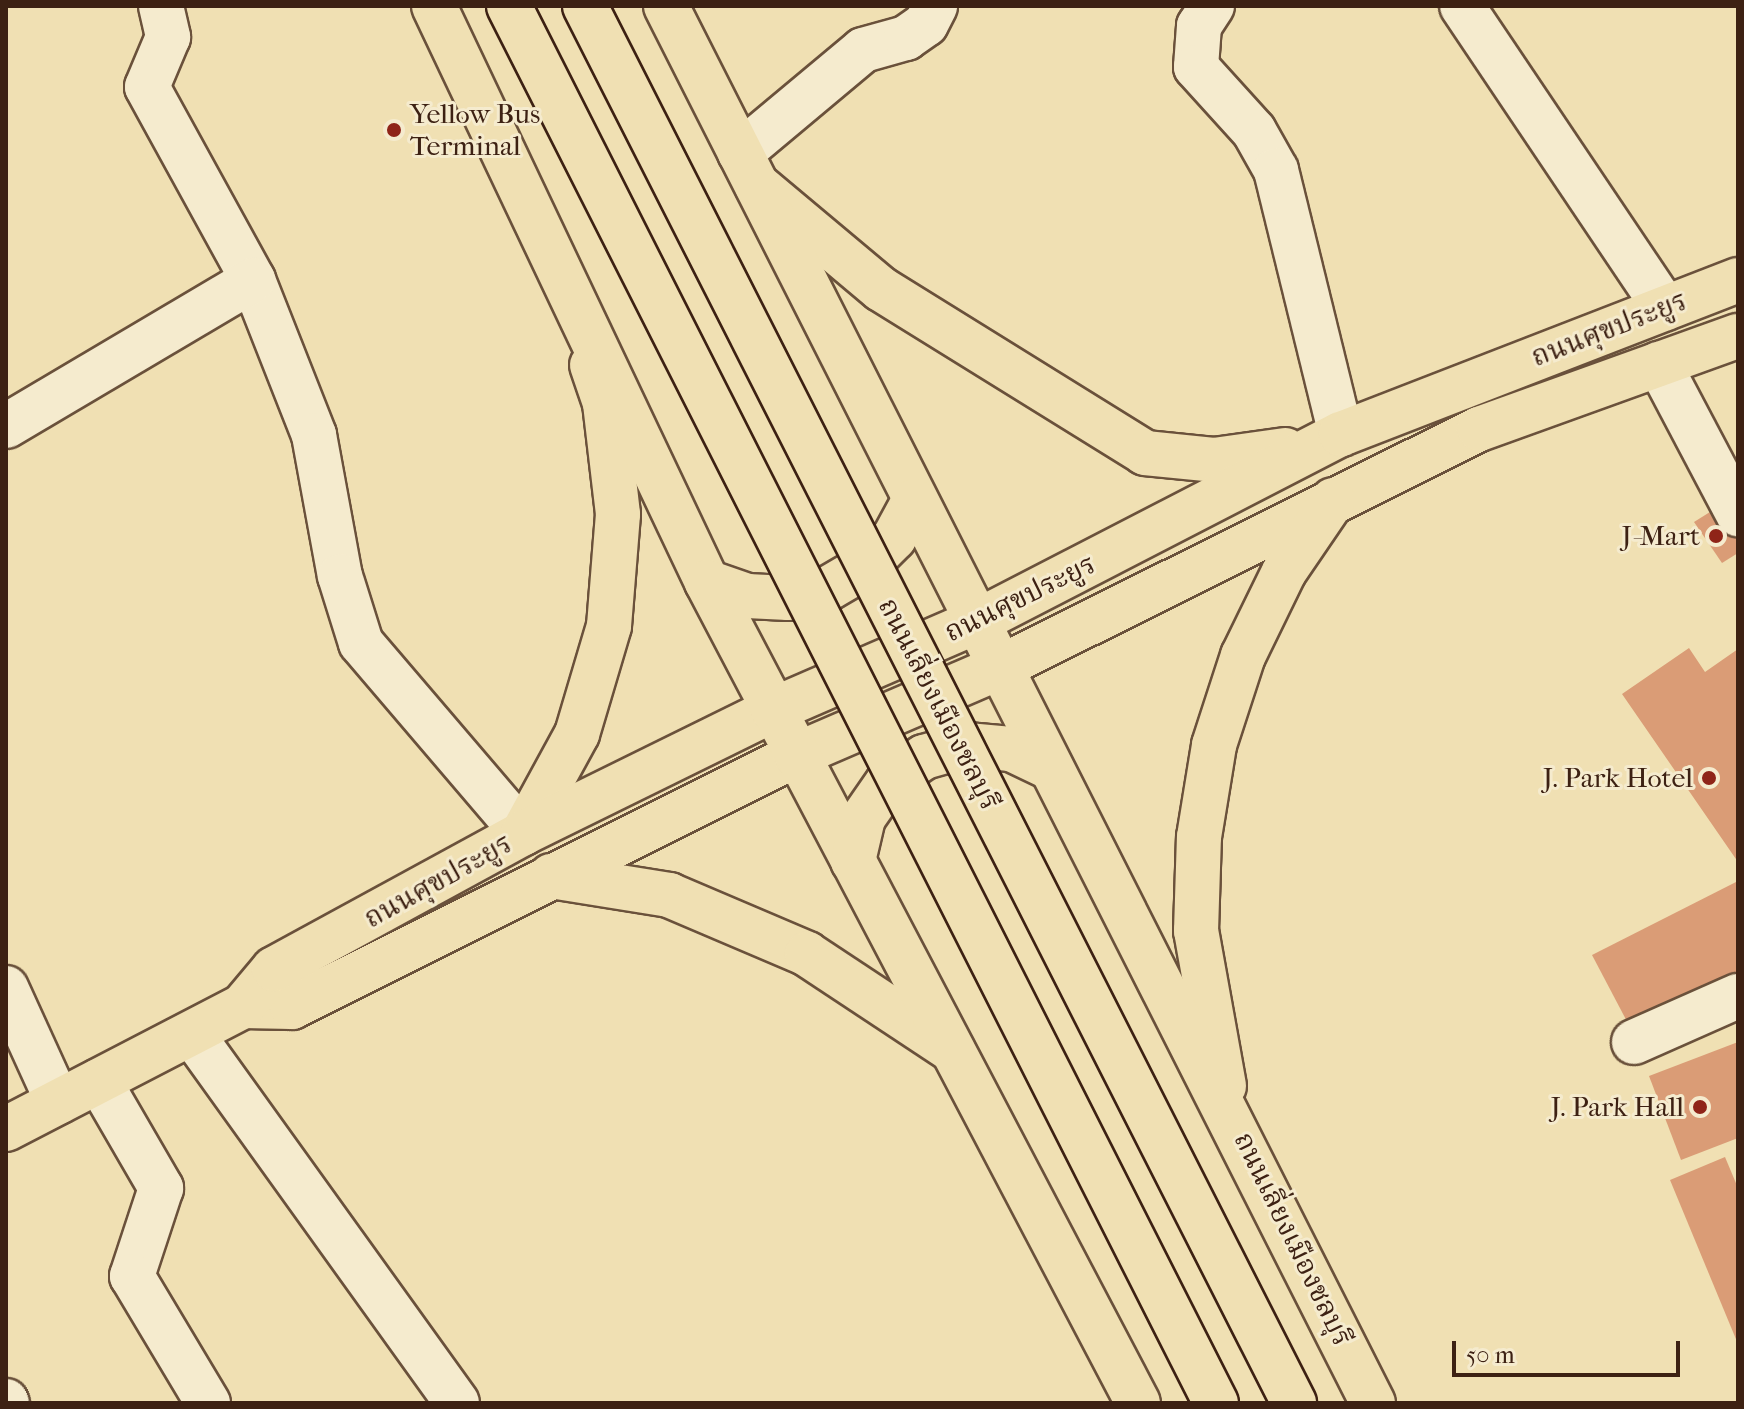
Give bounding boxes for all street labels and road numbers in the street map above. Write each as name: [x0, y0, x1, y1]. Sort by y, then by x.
street label: ถนนศุขประยูร: [1526, 284, 1692, 374]
street label: ถนนศุขประยูร: [939, 547, 1101, 649]
street label: ถนนเลี่ยงเมืองชลบุรี: [871, 592, 1007, 816]
street label: ถนนศุขประยูร: [358, 827, 518, 935]
street label: ถนนเลี่ยงเมืองชลบุรี: [1227, 1127, 1359, 1351]

